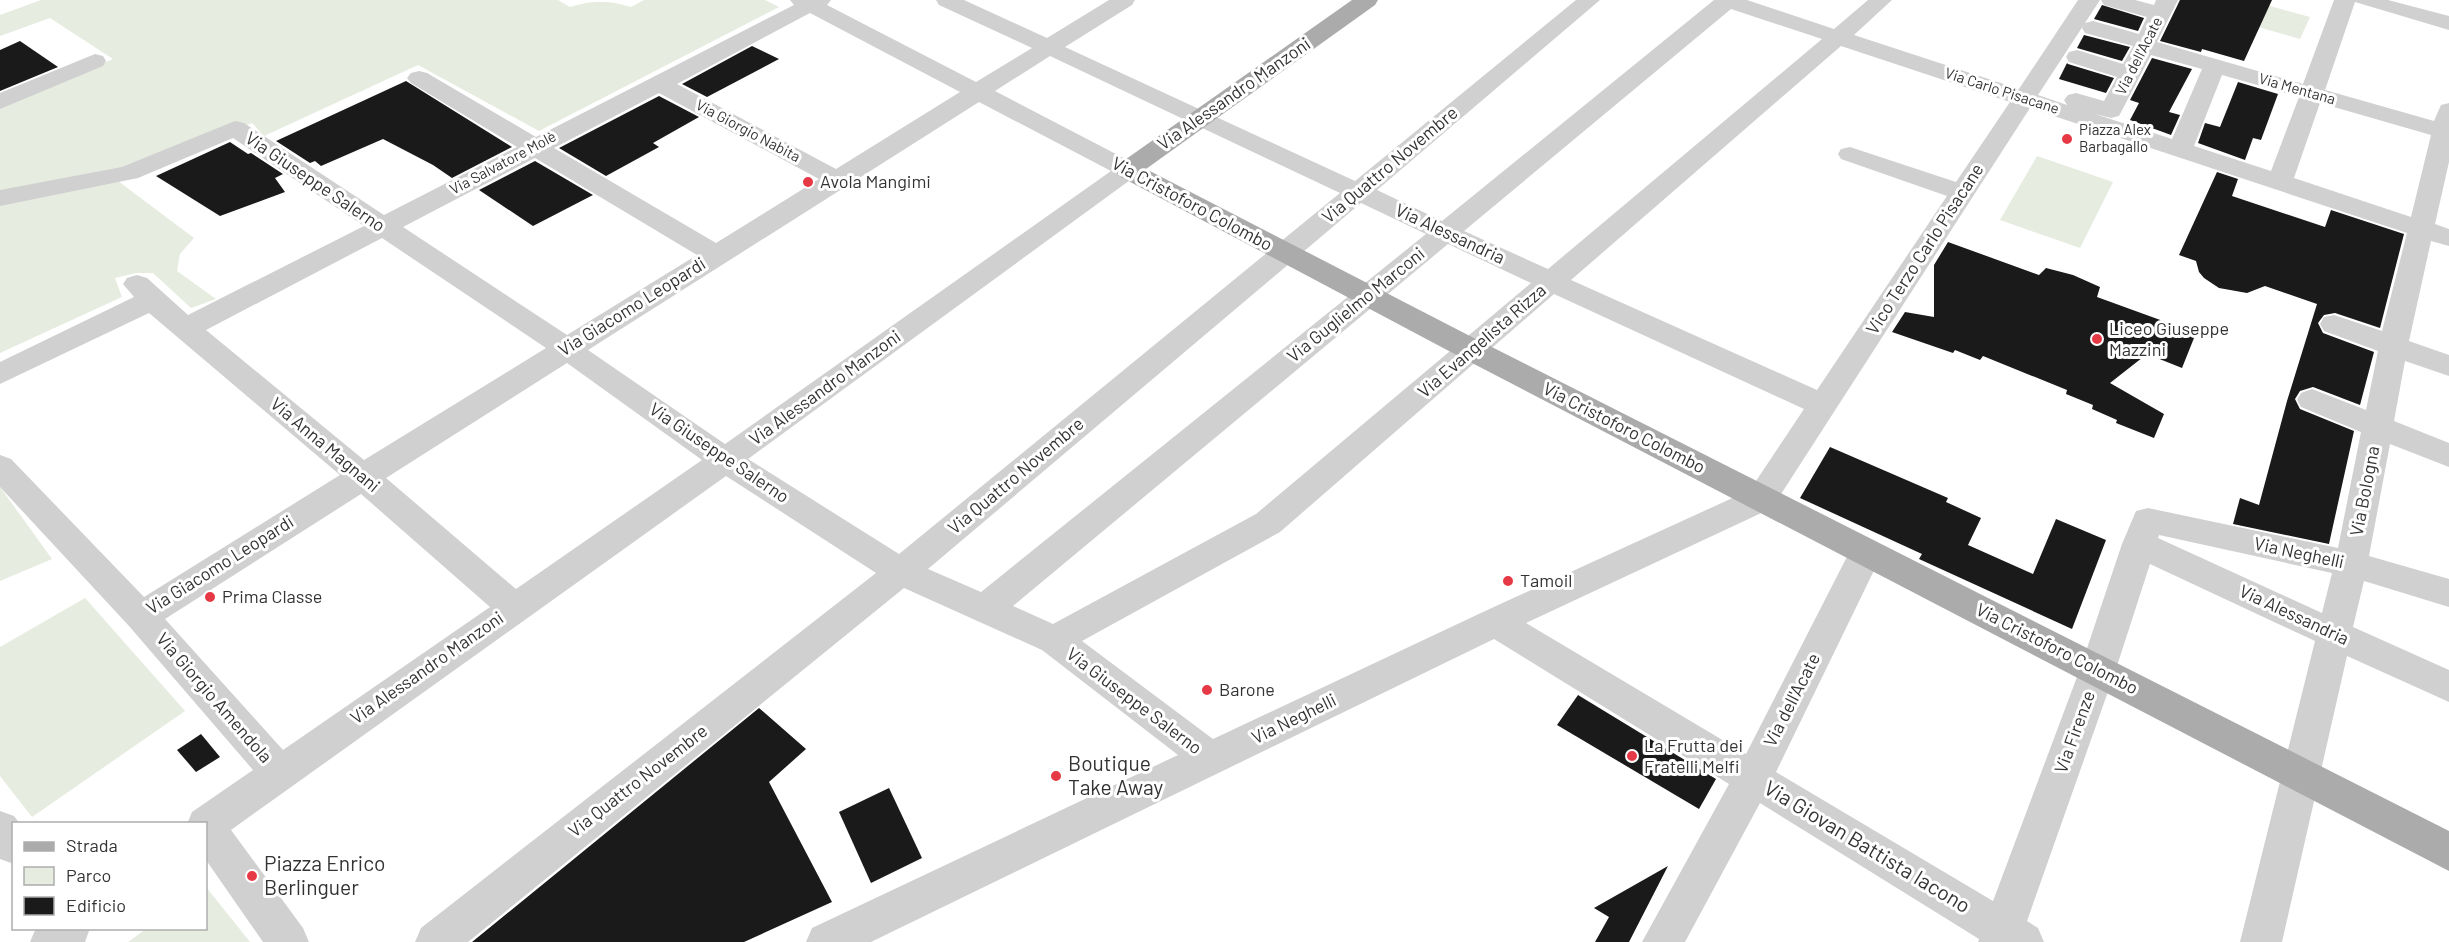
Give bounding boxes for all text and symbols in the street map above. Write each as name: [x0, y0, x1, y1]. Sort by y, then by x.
street label: Via dell'Acate: [2111, 14, 2165, 98]
street label: Via Alessandro Manzoni: [1153, 32, 1314, 154]
street label: Via Carlo Pisacane: [1943, 63, 2062, 117]
street label: Via Mentana: [2257, 68, 2338, 108]
street label: Via Giorgio Nabita: [693, 95, 804, 165]
street label: Via Quattro Novembre: [1317, 101, 1462, 227]
place label: Piazza Alex Barbagallo: [2079, 120, 2151, 155]
street label: Via Giuseppe Salerno: [242, 126, 390, 236]
street label: Via Salvatore Molè: [446, 127, 559, 198]
marker: Piazza Alex Barbagallo: [2060, 132, 2074, 146]
street label: Via Cristoforo Colombo: [1108, 151, 1277, 255]
street label: Vico Terzo Carlo Pisacane: [1861, 159, 1988, 338]
place label: Avola Mangimi: [820, 170, 931, 192]
marker: Avola Mangimi: [801, 175, 815, 189]
street label: Via Alessandria: [1392, 198, 1509, 268]
street label: Via Guglielmo Marconi: [1282, 242, 1429, 367]
street label: Via Giacomo Leopardi: [554, 252, 709, 360]
street label: Via Evangelista Rizza: [1413, 279, 1550, 402]
place label: Liceo Giuseppe Mazzini: [2109, 317, 2229, 360]
street label: Via Alessandro Manzoni: [744, 325, 904, 450]
marker: Liceo Giuseppe Mazzini: [2090, 332, 2104, 346]
street label: Via Cristoforo Colombo: [1540, 377, 1709, 478]
street label: Via Anna Magnani: [266, 392, 385, 496]
street label: Via Giuseppe Salerno: [646, 397, 794, 507]
street label: Via Quattro Novembre: [943, 412, 1088, 538]
street label: Via Bologna: [2344, 444, 2384, 538]
street label: Via Giacomo Leopardi: [142, 510, 297, 618]
street label: Via Neghelli: [2252, 532, 2346, 572]
place label: Tamoil: [1520, 569, 1572, 591]
marker: Tamoil: [1501, 574, 1515, 588]
street label: Via Alessandria: [2236, 579, 2353, 649]
place label: Prima Classe: [222, 585, 322, 607]
marker: Prima Classe: [203, 590, 217, 604]
street label: Via Cristoforo Colombo: [1973, 598, 2142, 699]
street label: Via Alessandro Manzoni: [346, 606, 507, 728]
street label: Via Giorgio Amendola: [152, 628, 277, 767]
street label: Via Giuseppe Salerno: [1063, 642, 1207, 758]
street label: Via dell'Acate: [1758, 649, 1824, 750]
place label: Barone: [1219, 678, 1275, 700]
marker: Barone: [1200, 683, 1214, 697]
street label: Via Firenze: [2049, 687, 2099, 776]
street label: Via Neghelli: [1248, 688, 1339, 748]
street label: Via Quattro Novembre: [564, 719, 711, 841]
place label: La Frutta dei Fratelli Melfi: [1644, 734, 1743, 777]
marker: La Frutta dei Fratelli Melfi: [1625, 749, 1639, 763]
place label: Boutique Take Away: [1068, 750, 1164, 799]
marker: Boutique Take Away: [1049, 769, 1063, 783]
street label: Via Giovan Battista Iacono: [1760, 774, 1975, 917]
legend: [12, 822, 207, 930]
text: Strada: [66, 834, 118, 856]
place label: Piazza Enrico Berlinguer: [264, 850, 385, 899]
text: Parco: [66, 864, 111, 886]
marker: Piazza Enrico Berlinguer: [245, 869, 259, 883]
text: Edificio: [66, 894, 126, 916]

